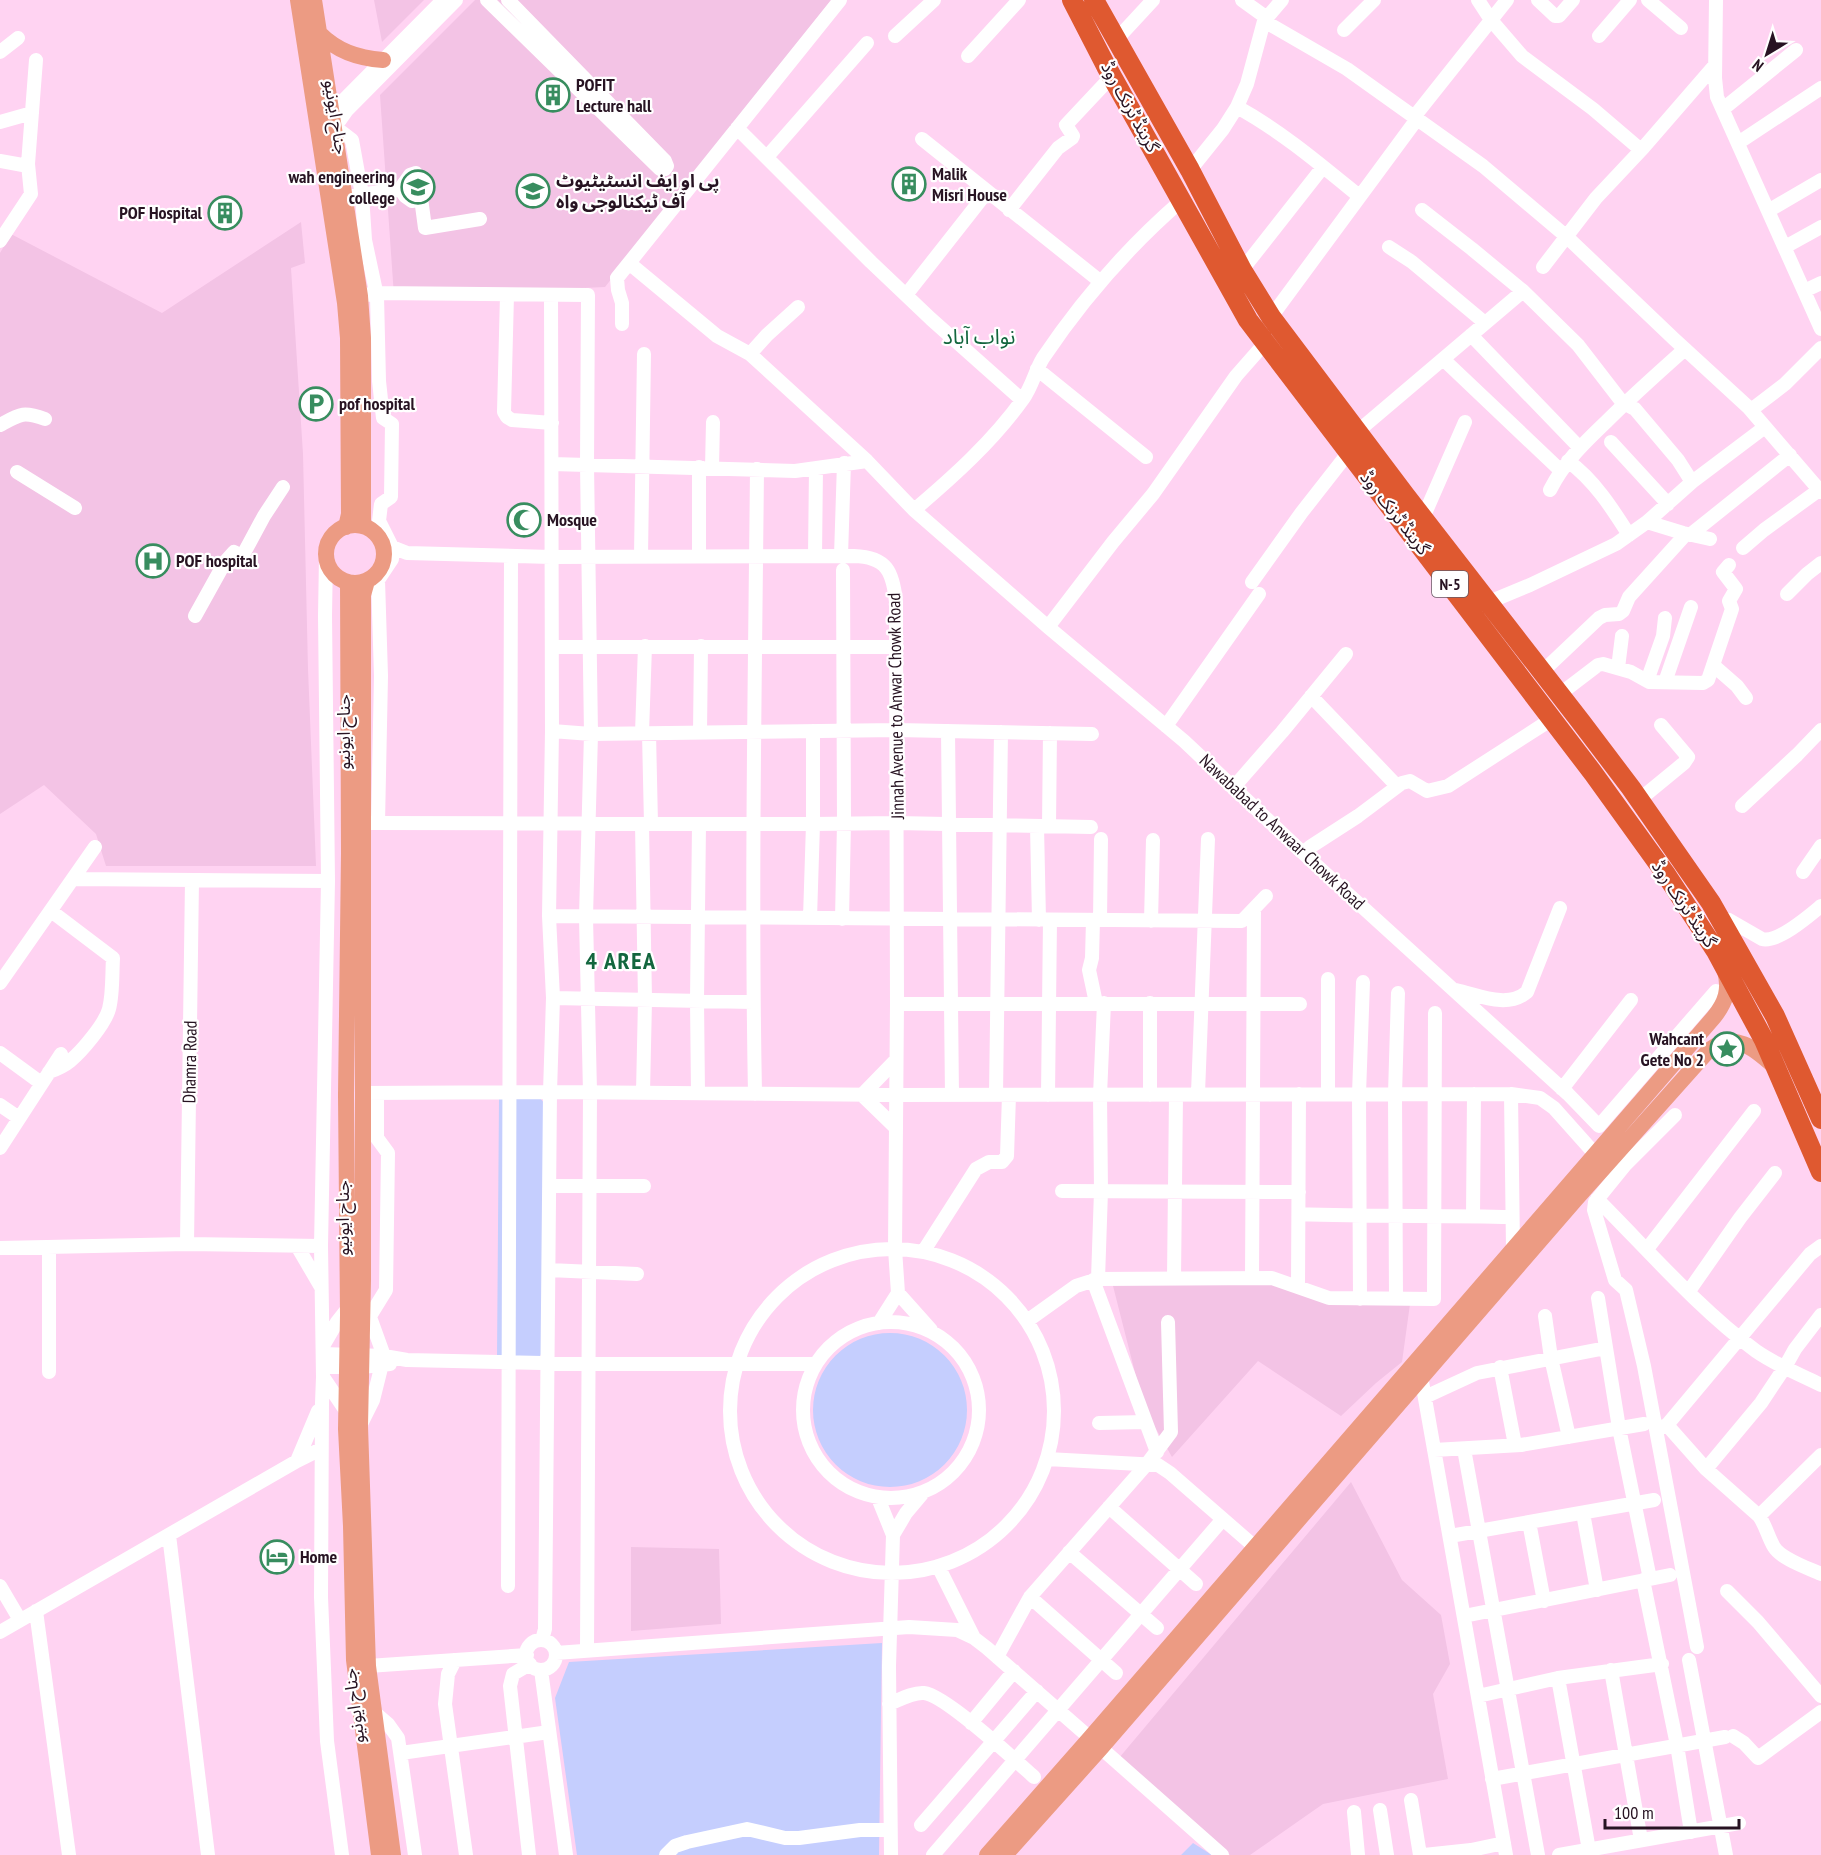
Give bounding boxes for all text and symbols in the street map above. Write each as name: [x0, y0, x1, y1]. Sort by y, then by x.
north arrow: [1737, 24, 1797, 84]
text: N: [1748, 55, 1767, 76]
street label: گرینڈ ٹرنک روڈ: [1096, 57, 1165, 157]
place label: POFIT Lecture hall: [576, 73, 652, 117]
building icon: POFIT Lecture hall: [535, 77, 571, 113]
street label: جناح ایونیو: [317, 78, 354, 156]
place label: Malik Misri House: [932, 162, 1007, 206]
place label: wah engineering college: [287, 165, 395, 209]
building icon: Malik Misri House: [891, 166, 927, 202]
school or university icon: wah engineering college: [400, 169, 436, 205]
place label: پی او ایف انسٹیٹیوٹ آف ٹیکنالوجی واہ: [556, 169, 720, 213]
school or university icon: پی او ایف انسٹیٹیوٹ آف ٹیکنالوجی واہ: [515, 173, 551, 209]
building icon: POF Hospital: [207, 195, 243, 231]
place label: POF Hospital: [119, 201, 203, 224]
district label: نواب آباد: [943, 323, 1015, 350]
parking icon: pof hospital: [298, 386, 334, 422]
place label: pof hospital: [339, 392, 416, 415]
street label: گرینڈ ٹرنک روڈ: [1355, 466, 1436, 560]
mosque icon: Mosque: [506, 502, 542, 538]
place label: Mosque: [547, 508, 597, 531]
hospital icon: POF hospital: [135, 543, 171, 579]
place label: POF hospital: [176, 549, 258, 572]
road number: N-5: [1432, 571, 1468, 597]
street label: Jinnah Avenue to Anwar Chowk Road: [882, 593, 909, 820]
street label: جناح ایونیو: [332, 694, 357, 770]
street label: Nawababad to Anwaar Chowk Road: [1195, 749, 1370, 914]
street label: گرینڈ ٹرنک روڈ: [1647, 856, 1722, 952]
district label: 4 AREA: [585, 945, 657, 976]
street label: Dhamra Road: [177, 1020, 202, 1104]
place label: Wahcant Gete No 2: [1641, 1027, 1705, 1071]
place icon: Wahcant Gete No 2: [1709, 1031, 1745, 1067]
street label: جناح ایونیو: [331, 1180, 356, 1256]
hotel icon: Home: [259, 1539, 295, 1575]
place label: Home: [300, 1545, 338, 1568]
street label: جناح ایونیو: [337, 1667, 372, 1745]
scale bar: [1605, 1792, 1738, 1830]
text: 100 m: [1614, 1801, 1654, 1824]

